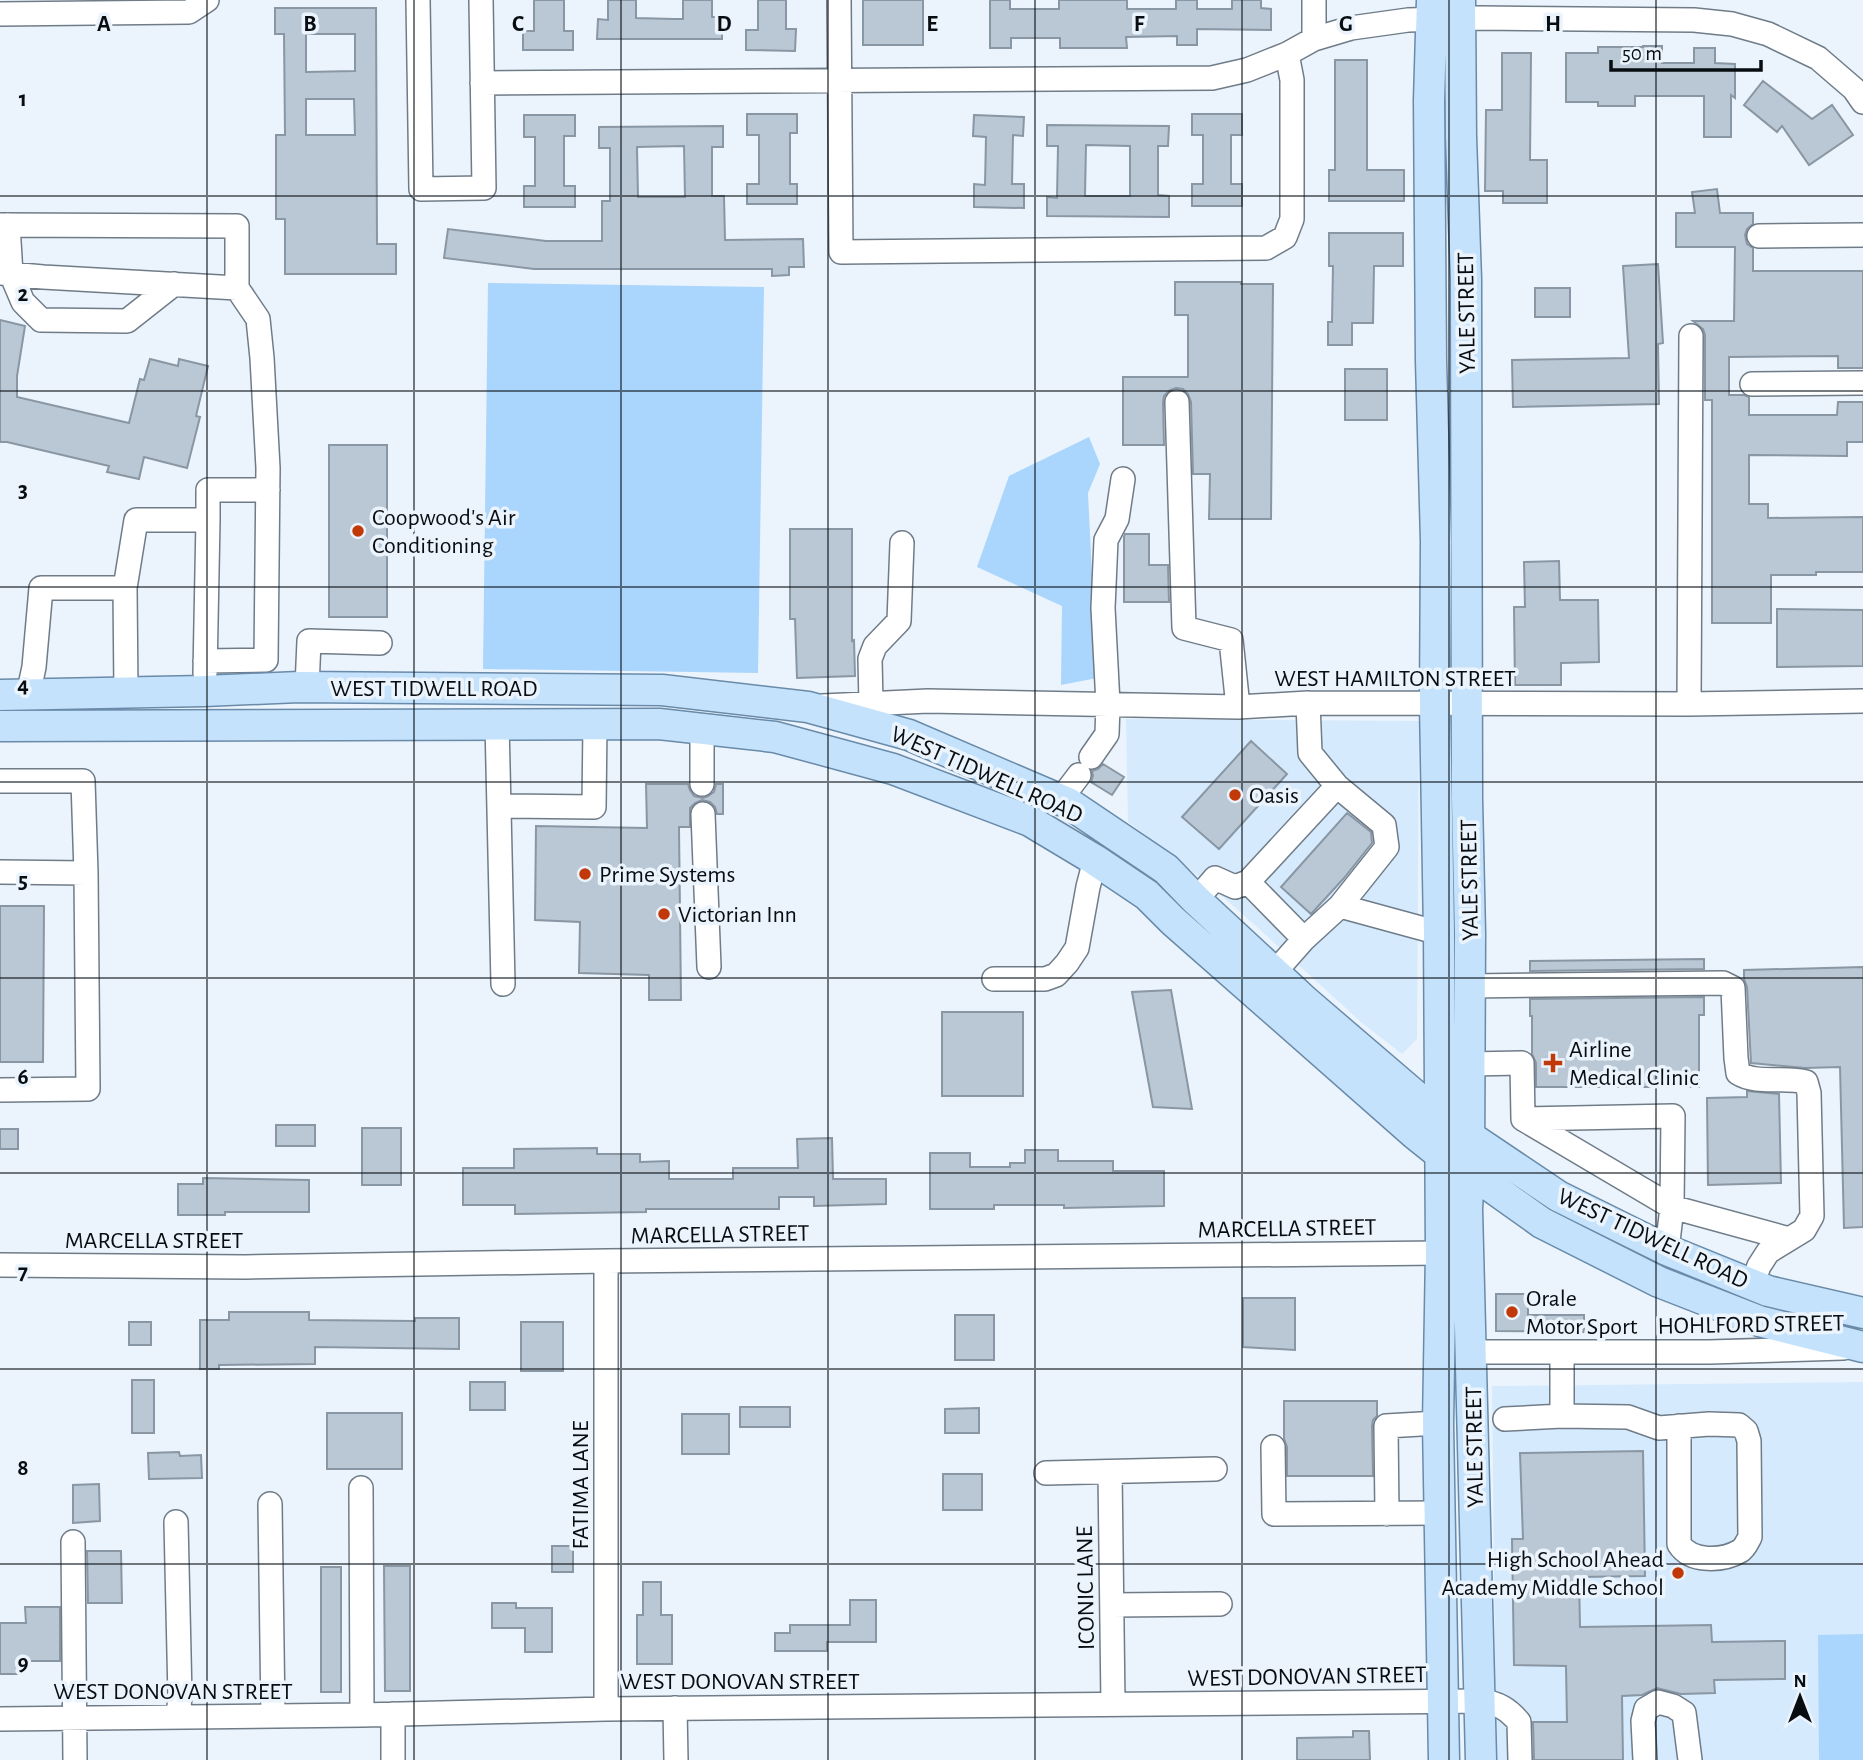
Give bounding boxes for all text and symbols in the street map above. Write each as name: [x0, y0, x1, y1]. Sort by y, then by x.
text: A: [97, 13, 111, 36]
text: B: [303, 13, 317, 36]
text: C: [512, 13, 524, 36]
text: D: [716, 13, 732, 36]
text: E: [926, 13, 938, 36]
text: F: [1134, 13, 1145, 36]
text: G: [1339, 13, 1353, 36]
text: H: [1545, 13, 1561, 36]
scale bar: [1611, 28, 1762, 72]
text: 50 m: [1622, 43, 1662, 64]
text: 1: [19, 88, 27, 111]
street label: YALE STREET: [1454, 252, 1480, 374]
text: 2: [18, 283, 29, 306]
text: 3: [18, 479, 28, 502]
place label: Coopwood's Air Conditioning: [372, 506, 516, 558]
marker: Coopwood's Air Conditioning: [350, 523, 366, 539]
street label: WEST HAMILTON STREET: [1274, 667, 1516, 691]
text: 4: [17, 674, 29, 697]
street label: WEST TIDWELL ROAD: [330, 677, 538, 701]
street label: WEST TIDWELL ROAD: [887, 722, 1086, 828]
place label: Oasis: [1249, 784, 1299, 808]
marker: Oasis: [1227, 787, 1243, 803]
street label: YALE STREET: [1457, 819, 1483, 941]
place label: Prime Systems: [599, 863, 735, 887]
marker: Prime Systems: [577, 866, 593, 882]
text: 5: [18, 870, 28, 893]
place label: Victorian Inn: [678, 903, 797, 927]
marker: Victorian Inn: [656, 906, 672, 922]
place label: Airline Medical Clinic: [1569, 1038, 1698, 1090]
marker: Airline Medical Clinic: [1543, 1053, 1563, 1073]
text: 6: [17, 1066, 29, 1089]
street label: WEST TIDWELL ROAD: [1554, 1184, 1752, 1294]
street label: MARCELLA STREET: [1197, 1215, 1377, 1243]
street label: MARCELLA STREET: [630, 1221, 810, 1249]
street label: MARCELLA STREET: [65, 1229, 244, 1253]
text: 7: [18, 1261, 28, 1284]
place label: Orale Motor Sport: [1526, 1287, 1638, 1339]
marker: Orale Motor Sport: [1504, 1304, 1520, 1320]
street label: HOHLFORD STREET: [1657, 1311, 1845, 1339]
street label: YALE STREET: [1462, 1386, 1488, 1508]
street label: FATIMA LANE: [569, 1420, 593, 1550]
text: 8: [17, 1457, 29, 1480]
street label: ICONIC LANE: [1073, 1525, 1099, 1650]
place label: High School Ahead Academy Middle School: [1441, 1548, 1664, 1600]
marker: High School Ahead Academy Middle School: [1670, 1565, 1686, 1581]
text: 9: [17, 1652, 29, 1675]
north arrow: [1765, 1662, 1835, 1732]
street label: WEST DONOVAN STREET: [1187, 1663, 1427, 1691]
street label: WEST DONOVAN STREET: [620, 1670, 860, 1694]
text: N: [1793, 1672, 1807, 1691]
street label: WEST DONOVAN STREET: [53, 1680, 293, 1704]

